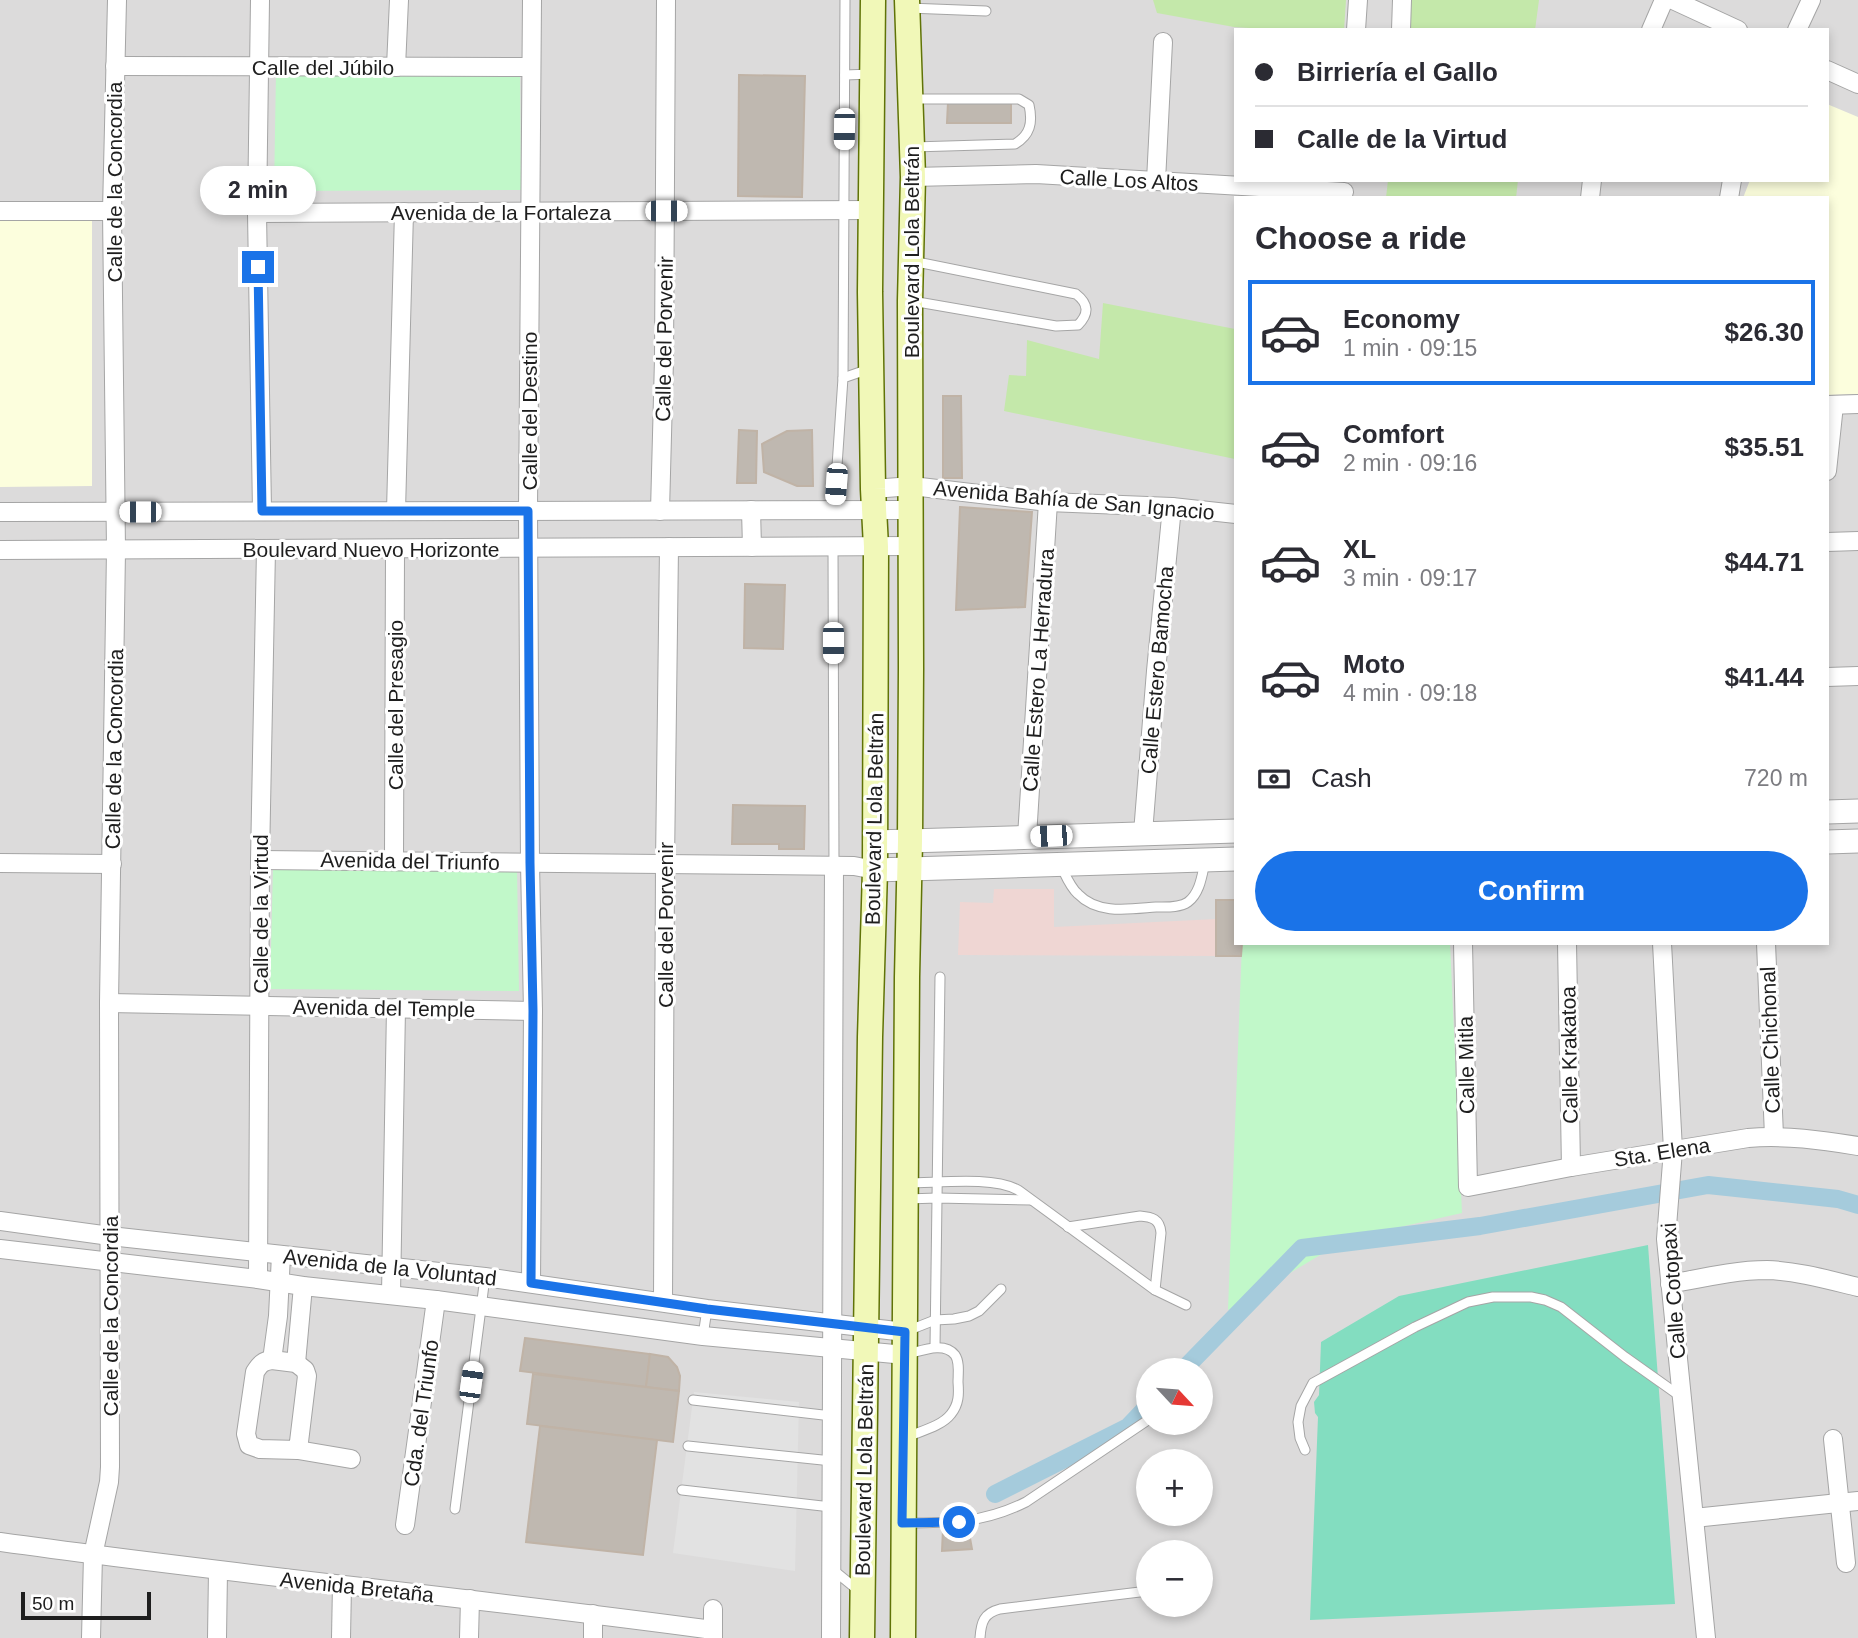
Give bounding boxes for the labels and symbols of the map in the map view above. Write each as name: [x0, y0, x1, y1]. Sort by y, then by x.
street label: Calle del Júbilo: [252, 56, 394, 79]
street label: Calle de la Concordia: [103, 81, 126, 282]
car: [834, 108, 855, 150]
street label: Boulevard Lola Beltrán: [900, 146, 923, 358]
street label: Calle Los Altos: [1059, 165, 1199, 195]
callout: 2 min: [200, 166, 316, 215]
street label: Avenida de la Fortaleza: [391, 201, 611, 224]
car: [646, 201, 688, 222]
route end: [242, 251, 274, 283]
street label: Calle del Porvenir: [651, 256, 677, 422]
street label: Calle del Destino: [518, 332, 541, 490]
car: [825, 462, 848, 506]
street label: Avenida Bahía de San Ignacio: [932, 476, 1216, 524]
car: [120, 502, 162, 523]
street label: Boulevard Nuevo Horizonte: [243, 538, 499, 561]
street label: Calle Estero La Herradura: [1018, 547, 1058, 792]
street label: Calle Estero Bamocha: [1136, 565, 1178, 775]
street label: Calle del Presagio: [384, 620, 407, 790]
car: [823, 622, 844, 664]
street label: Calle de la Concordia: [101, 648, 127, 850]
street label: Boulevard Lola Beltrán: [861, 713, 887, 925]
car: [1030, 825, 1073, 847]
street label: Calle de la Virtud: [249, 834, 272, 994]
street label: Calle del Porvenir: [654, 842, 677, 1008]
street label: Avenida del Triunfo: [320, 848, 500, 874]
street label: Calle Chichonal: [1756, 966, 1784, 1114]
street label: Calle Krakatoa: [1556, 986, 1582, 1124]
street label: Avenida del Temple: [293, 995, 475, 1021]
street label: Calle Mitla: [1454, 1015, 1478, 1114]
street label: Sta. Elena: [1612, 1133, 1712, 1171]
street label: Calle de la Concordia: [99, 1215, 122, 1416]
street label: Calle Cotopaxi: [1657, 1222, 1689, 1360]
street label: Avenida de la Voluntad: [282, 1244, 498, 1290]
street label: Cda. del Triunfo: [399, 1338, 443, 1488]
north arrow: [1136, 1358, 1213, 1435]
car: [458, 1360, 485, 1404]
street label: Boulevard Lola Beltrán: [851, 1364, 877, 1576]
route start: [943, 1506, 975, 1538]
street label: Avenida Bretaña: [279, 1567, 436, 1607]
scale bar: [21, 1589, 150, 1621]

